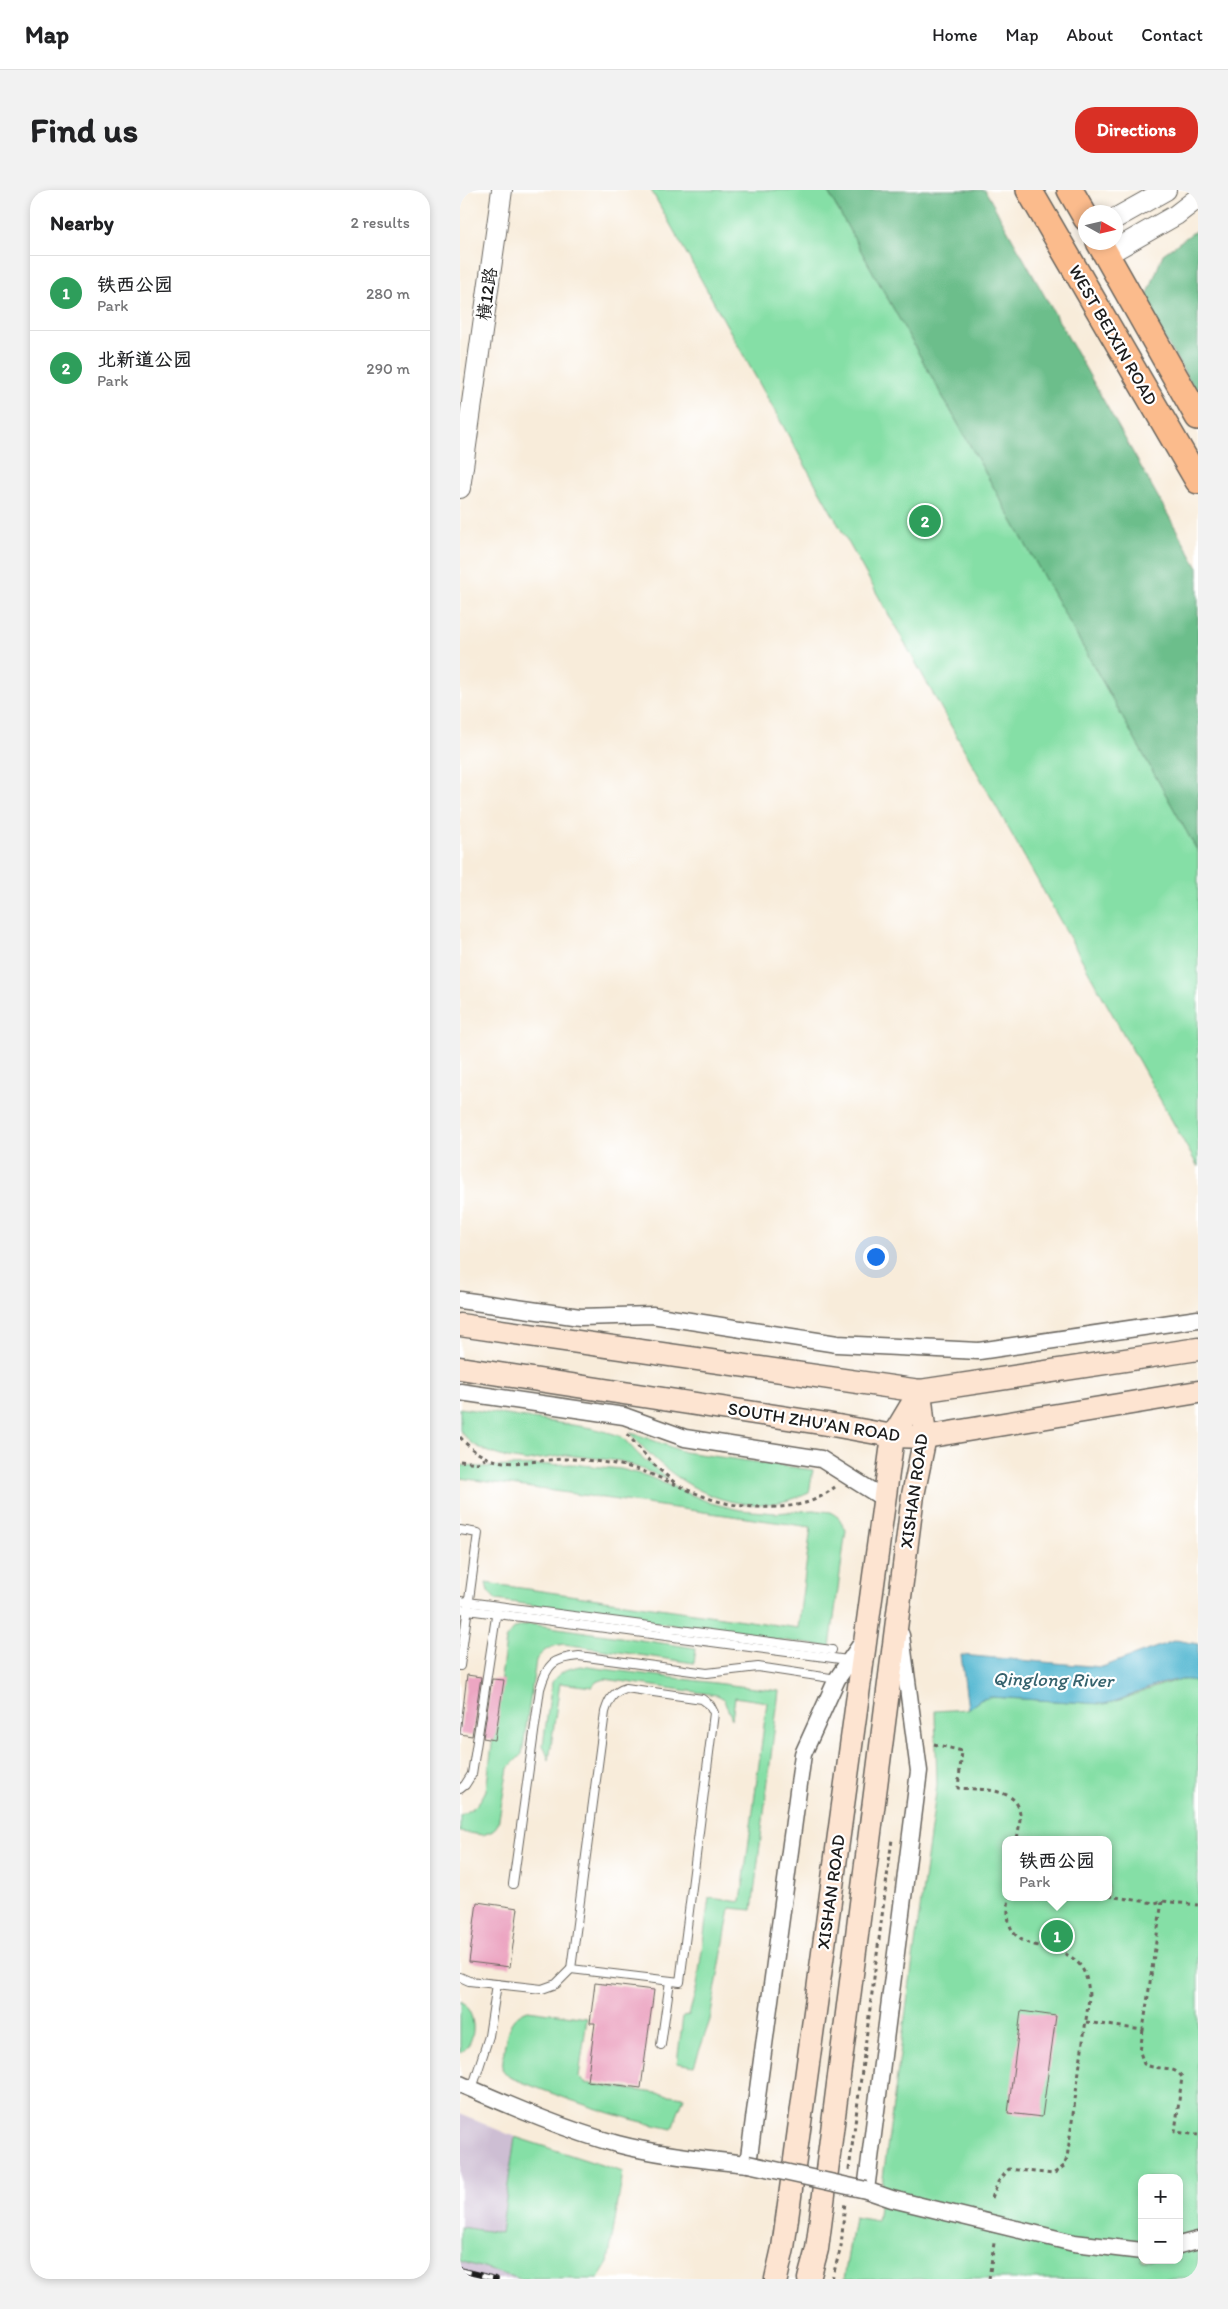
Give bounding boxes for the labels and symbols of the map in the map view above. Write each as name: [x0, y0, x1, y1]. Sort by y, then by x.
north arrow: [1078, 205, 1123, 250]
street label: WEST BEIXIN ROAD: [1064, 261, 1162, 409]
street label: 横12路: [472, 266, 502, 322]
pin: 2: [909, 502, 941, 540]
your location: [863, 1244, 889, 1270]
street label: SOUTH ZHU'AN ROAD: [726, 1398, 902, 1446]
street label: XISHAN ROAD: [895, 1432, 933, 1550]
water label: Qinglong River: [993, 1667, 1116, 1692]
street label: XISHAN ROAD: [812, 1833, 850, 1951]
pin: 1: [1041, 1917, 1073, 1955]

